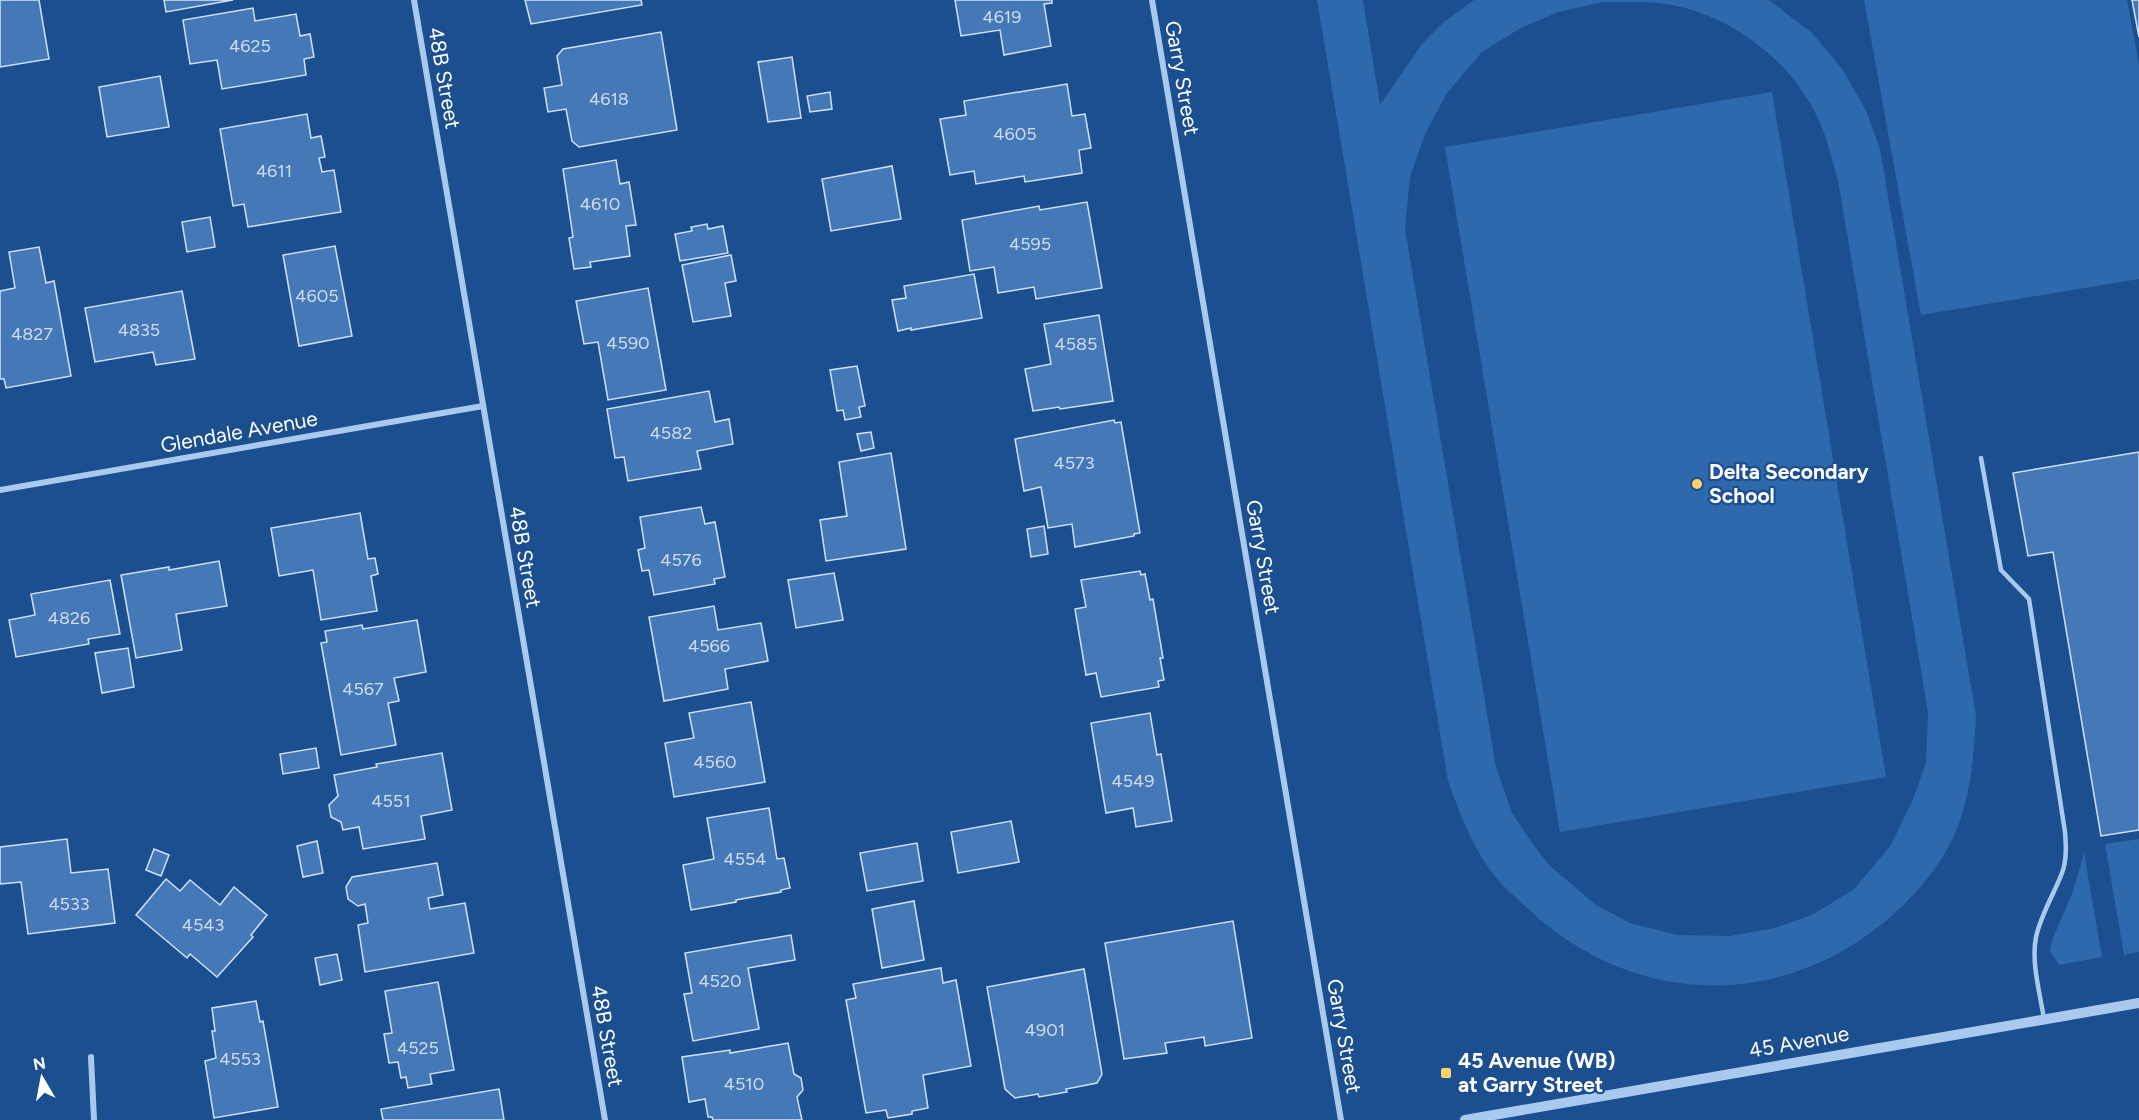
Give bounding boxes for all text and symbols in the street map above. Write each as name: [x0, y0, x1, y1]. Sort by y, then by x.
house number: 4619: [983, 6, 1022, 28]
street label: Garry Street: [1160, 19, 1205, 137]
street label: 48B Street: [423, 25, 466, 131]
house number: 4625: [229, 35, 271, 57]
house number: 4618: [589, 88, 629, 110]
house number: 4605: [993, 123, 1037, 145]
house number: 4611: [256, 160, 292, 182]
house number: 4610: [580, 193, 620, 215]
house number: 4595: [1009, 233, 1051, 255]
house number: 4605: [295, 285, 339, 307]
house number: 4835: [118, 319, 160, 341]
house number: 4827: [11, 323, 53, 345]
house number: 4590: [606, 332, 650, 354]
house number: 4585: [1055, 333, 1097, 355]
street label: Glendale Avenue: [158, 405, 319, 458]
house number: 4582: [650, 422, 692, 444]
house number: 4573: [1054, 452, 1095, 474]
place label: Delta Secondary School: [1709, 459, 1870, 508]
marker: Delta Secondary School: [1690, 477, 1704, 491]
street label: Garry Street: [1241, 498, 1286, 616]
street label: 48B Street: [504, 504, 547, 610]
house number: 4576: [660, 549, 702, 571]
house number: 4826: [48, 607, 90, 629]
house number: 4566: [688, 635, 730, 657]
house number: 4567: [342, 678, 384, 700]
house number: 4560: [693, 751, 737, 773]
house number: 4549: [1112, 770, 1154, 792]
house number: 4551: [371, 790, 411, 812]
house number: 4554: [723, 848, 767, 870]
house number: 4533: [48, 893, 90, 915]
house number: 4543: [182, 914, 224, 936]
house number: 4520: [698, 970, 742, 992]
street label: Garry Street: [1322, 977, 1367, 1095]
street label: 48B Street: [586, 983, 629, 1089]
house number: 4901: [1025, 1019, 1065, 1041]
street label: 45 Avenue: [1747, 1020, 1851, 1063]
house number: 4525: [397, 1037, 439, 1059]
north arrow: [12, 1048, 72, 1108]
house number: 4553: [219, 1048, 261, 1070]
place label: 45 Avenue (WB) at Garry Street: [1458, 1048, 1616, 1097]
text: N: [32, 1053, 47, 1074]
marker: 45 Avenue (WB) at Garry Street: [1439, 1066, 1453, 1080]
house number: 4510: [724, 1073, 764, 1095]

